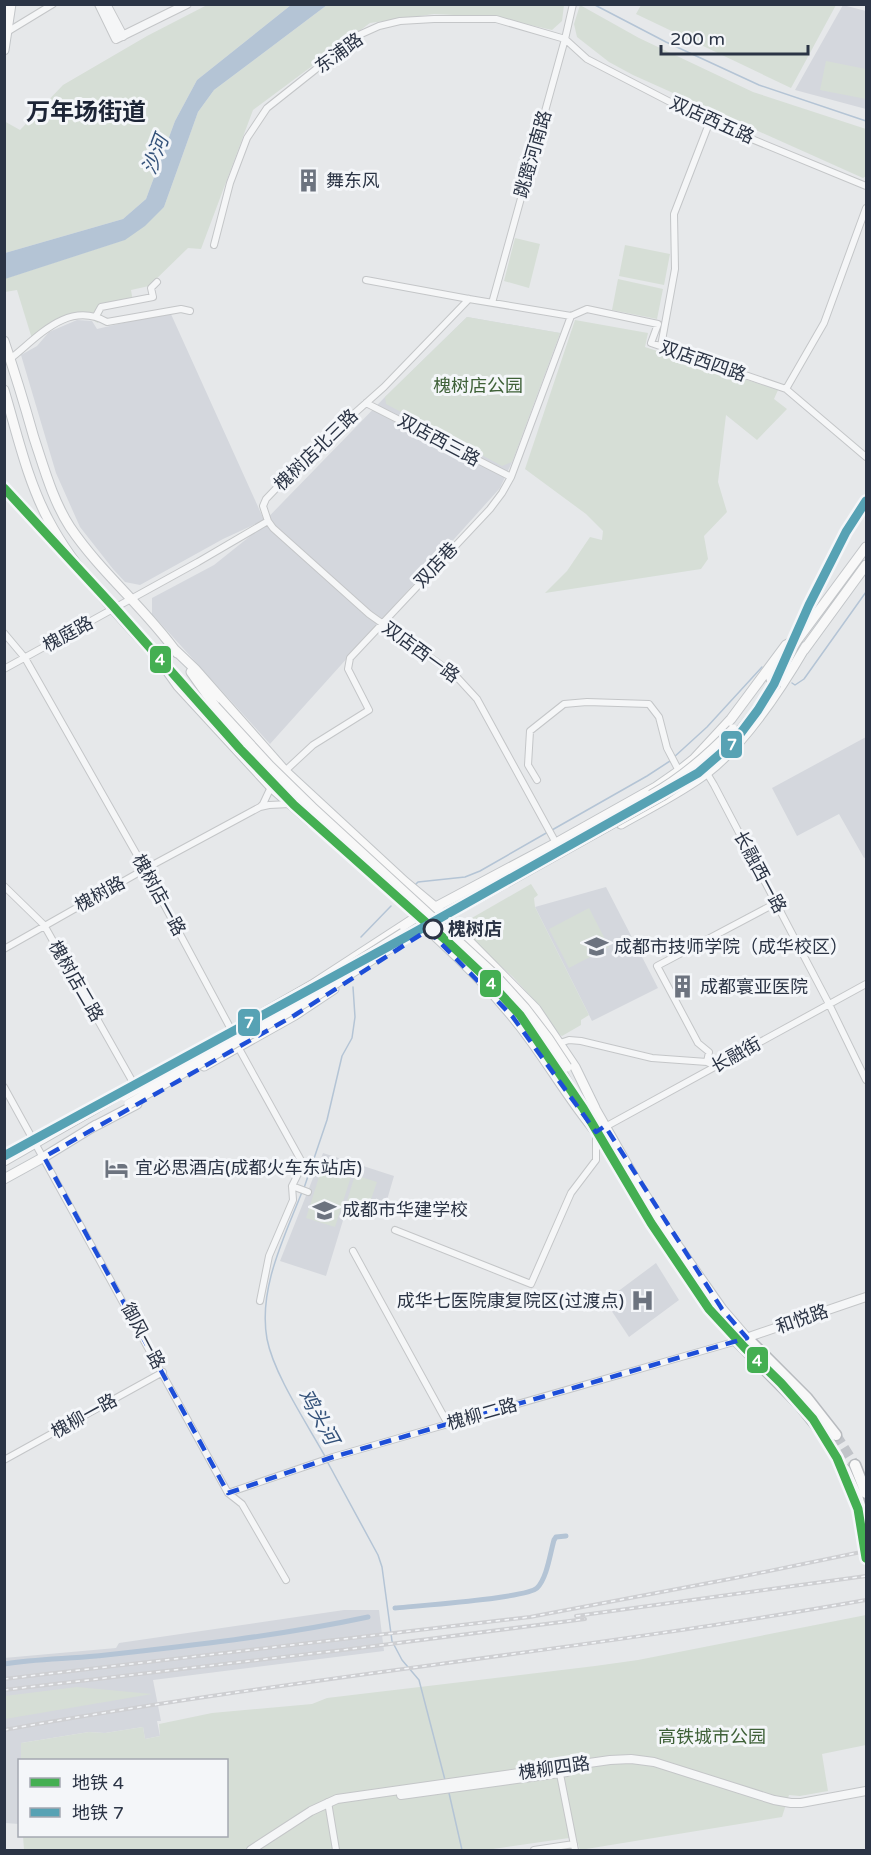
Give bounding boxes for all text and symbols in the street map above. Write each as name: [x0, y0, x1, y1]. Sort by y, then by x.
scale bar: [661, 18, 808, 56]
street label: 东浦路: [311, 28, 367, 78]
text: 200 m: [670, 28, 725, 50]
street label: 双店西五路: [666, 92, 758, 148]
district label: 万年场街道: [26, 98, 146, 127]
street label: 跳蹬河南路: [510, 108, 556, 200]
water label: 沙河: [138, 128, 176, 178]
building icon: 舞东风: [295, 168, 321, 194]
place label: 舞东风: [326, 170, 380, 192]
street label: 双店西四路: [657, 336, 749, 386]
park label: 槐树店公园: [433, 375, 523, 397]
street label: 槐树店北三路: [270, 405, 362, 495]
street label: 双店西三路: [394, 409, 484, 471]
street label: 双店巷: [410, 538, 462, 592]
street label: 槐庭路: [39, 611, 97, 657]
street label: 双店西一路: [378, 617, 464, 687]
line badge: 4: [149, 645, 172, 674]
text: 4: [155, 650, 165, 670]
line badge: 7: [720, 730, 743, 759]
text: 7: [727, 735, 737, 755]
street label: 长融西一路: [729, 827, 791, 917]
street label: 槐树店一路: [128, 850, 190, 940]
street label: 槐树路: [71, 871, 129, 917]
place label: 槐树店: [448, 918, 502, 940]
marker: 槐树店: [423, 919, 443, 939]
school or university icon: 成都市技师学院（成华校区）: [583, 934, 609, 960]
place label: 成都市技师学院（成华校区）: [614, 936, 848, 958]
street label: 槐树店二路: [44, 937, 108, 1025]
line badge: 4: [479, 969, 502, 998]
text: 4: [486, 974, 496, 994]
building icon: 成都寰亚医院: [669, 974, 695, 1000]
place label: 成都寰亚医院: [700, 976, 808, 998]
line badge: 7: [237, 1008, 261, 1037]
text: 7: [244, 1013, 254, 1033]
street label: 长融街: [707, 1032, 765, 1078]
hotel icon: 宜必思酒店(成都火车东站店): [104, 1155, 130, 1181]
place label: 宜必思酒店(成都火车东站店): [135, 1157, 362, 1179]
school or university icon: 成都市华建学校: [311, 1197, 337, 1223]
place label: 成都市华建学校: [342, 1199, 468, 1221]
hospital icon: 成华七医院康复院区(过渡点): [629, 1288, 655, 1314]
place label: 成华七医院康复院区(过渡点): [397, 1290, 624, 1312]
street label: 御风一路: [116, 1299, 170, 1373]
street label: 和悦路: [773, 1300, 831, 1338]
line badge: 4: [746, 1346, 769, 1374]
text: 4: [752, 1351, 762, 1371]
water label: 鸡头河: [293, 1385, 345, 1453]
street label: 槐柳一路: [47, 1389, 121, 1443]
street label: 槐柳二路: [444, 1394, 520, 1434]
park label: 高铁城市公园: [658, 1726, 766, 1748]
street label: 槐柳四路: [517, 1752, 591, 1784]
legend: [18, 1759, 228, 1837]
text: 地铁 4: [72, 1772, 124, 1794]
text: 地铁 7: [72, 1802, 124, 1824]

